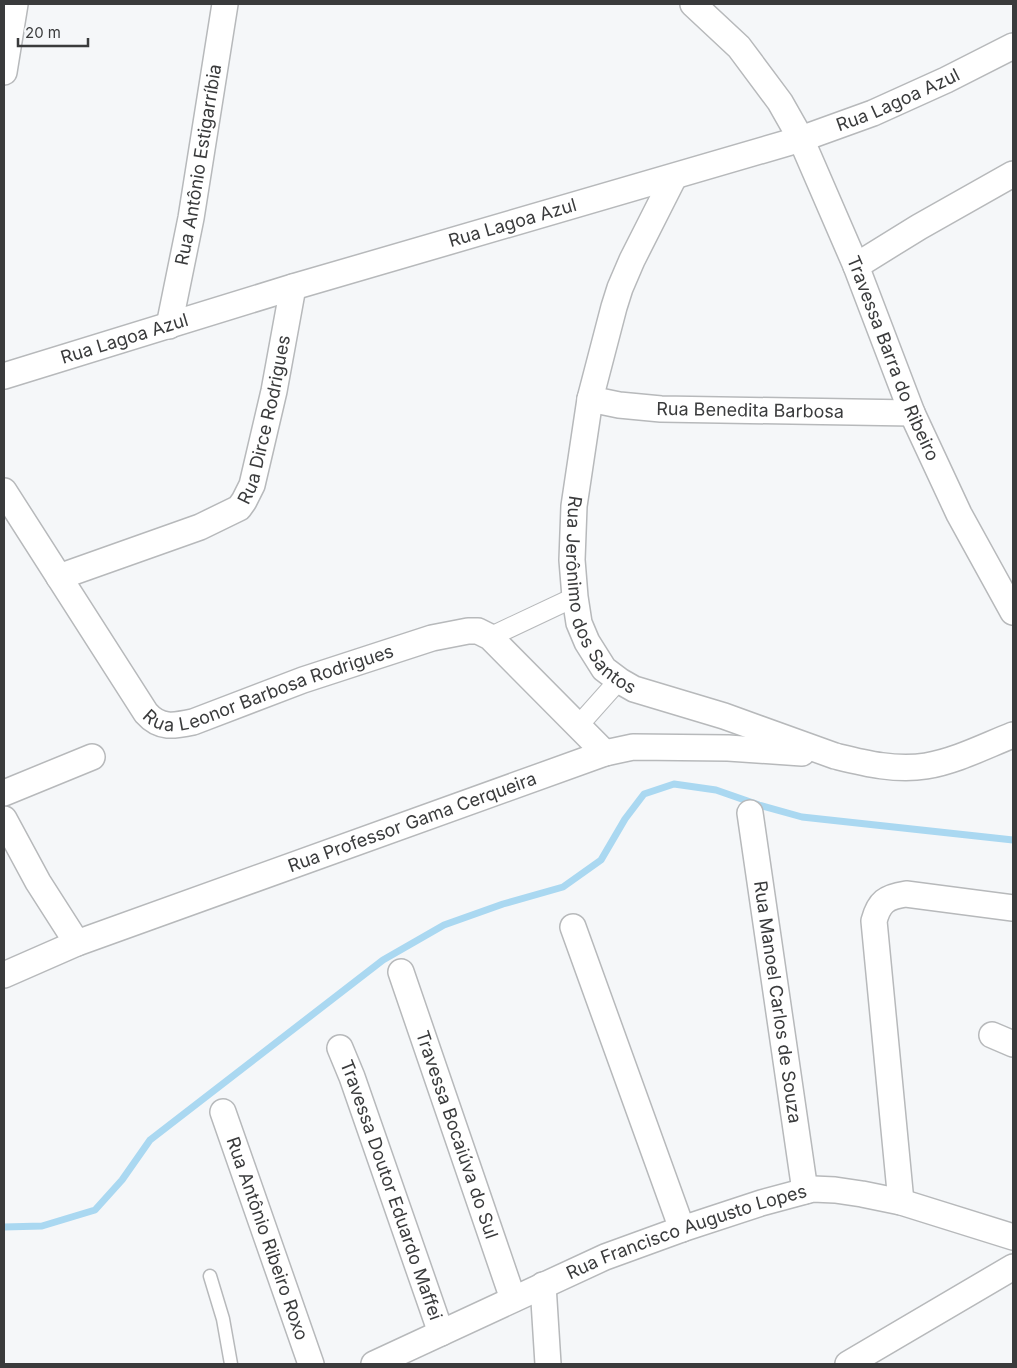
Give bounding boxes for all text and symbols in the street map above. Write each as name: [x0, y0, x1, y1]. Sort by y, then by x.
scale bar: [18, 15, 88, 47]
text: 20 m: [25, 23, 61, 42]
street label: Rua Antônio Estigarríbia: [171, 63, 225, 267]
street label: Rua Lagoa Azul: [833, 64, 963, 135]
street label: Rua Lagoa Azul: [446, 194, 579, 251]
street label: Travessa Barra do Ribeiro: [843, 253, 944, 464]
street label: Rua Lagoa Azul: [58, 309, 191, 368]
street label: Rua Dirce Rodrigues: [233, 333, 294, 508]
street label: Rua Benedita Barbosa: [656, 398, 844, 422]
street label: Rua Jerônimo dos Santos: [562, 495, 640, 698]
street label: Rua Leonor Barbosa Rodrigues: [139, 640, 396, 735]
street label: Rua Professor Gama Cerqueira: [285, 768, 539, 876]
street label: Rua Manoel Carlos de Souza: [750, 879, 806, 1125]
street label: Travessa Bocaiúva do Sul: [412, 1028, 503, 1241]
street label: Travessa Doutor Eduardo Maffei: [336, 1057, 447, 1323]
street label: Rua Antônio Ribeiro Roxo: [222, 1134, 313, 1343]
street label: Rua Francisco Augusto Lopes: [563, 1180, 809, 1283]

